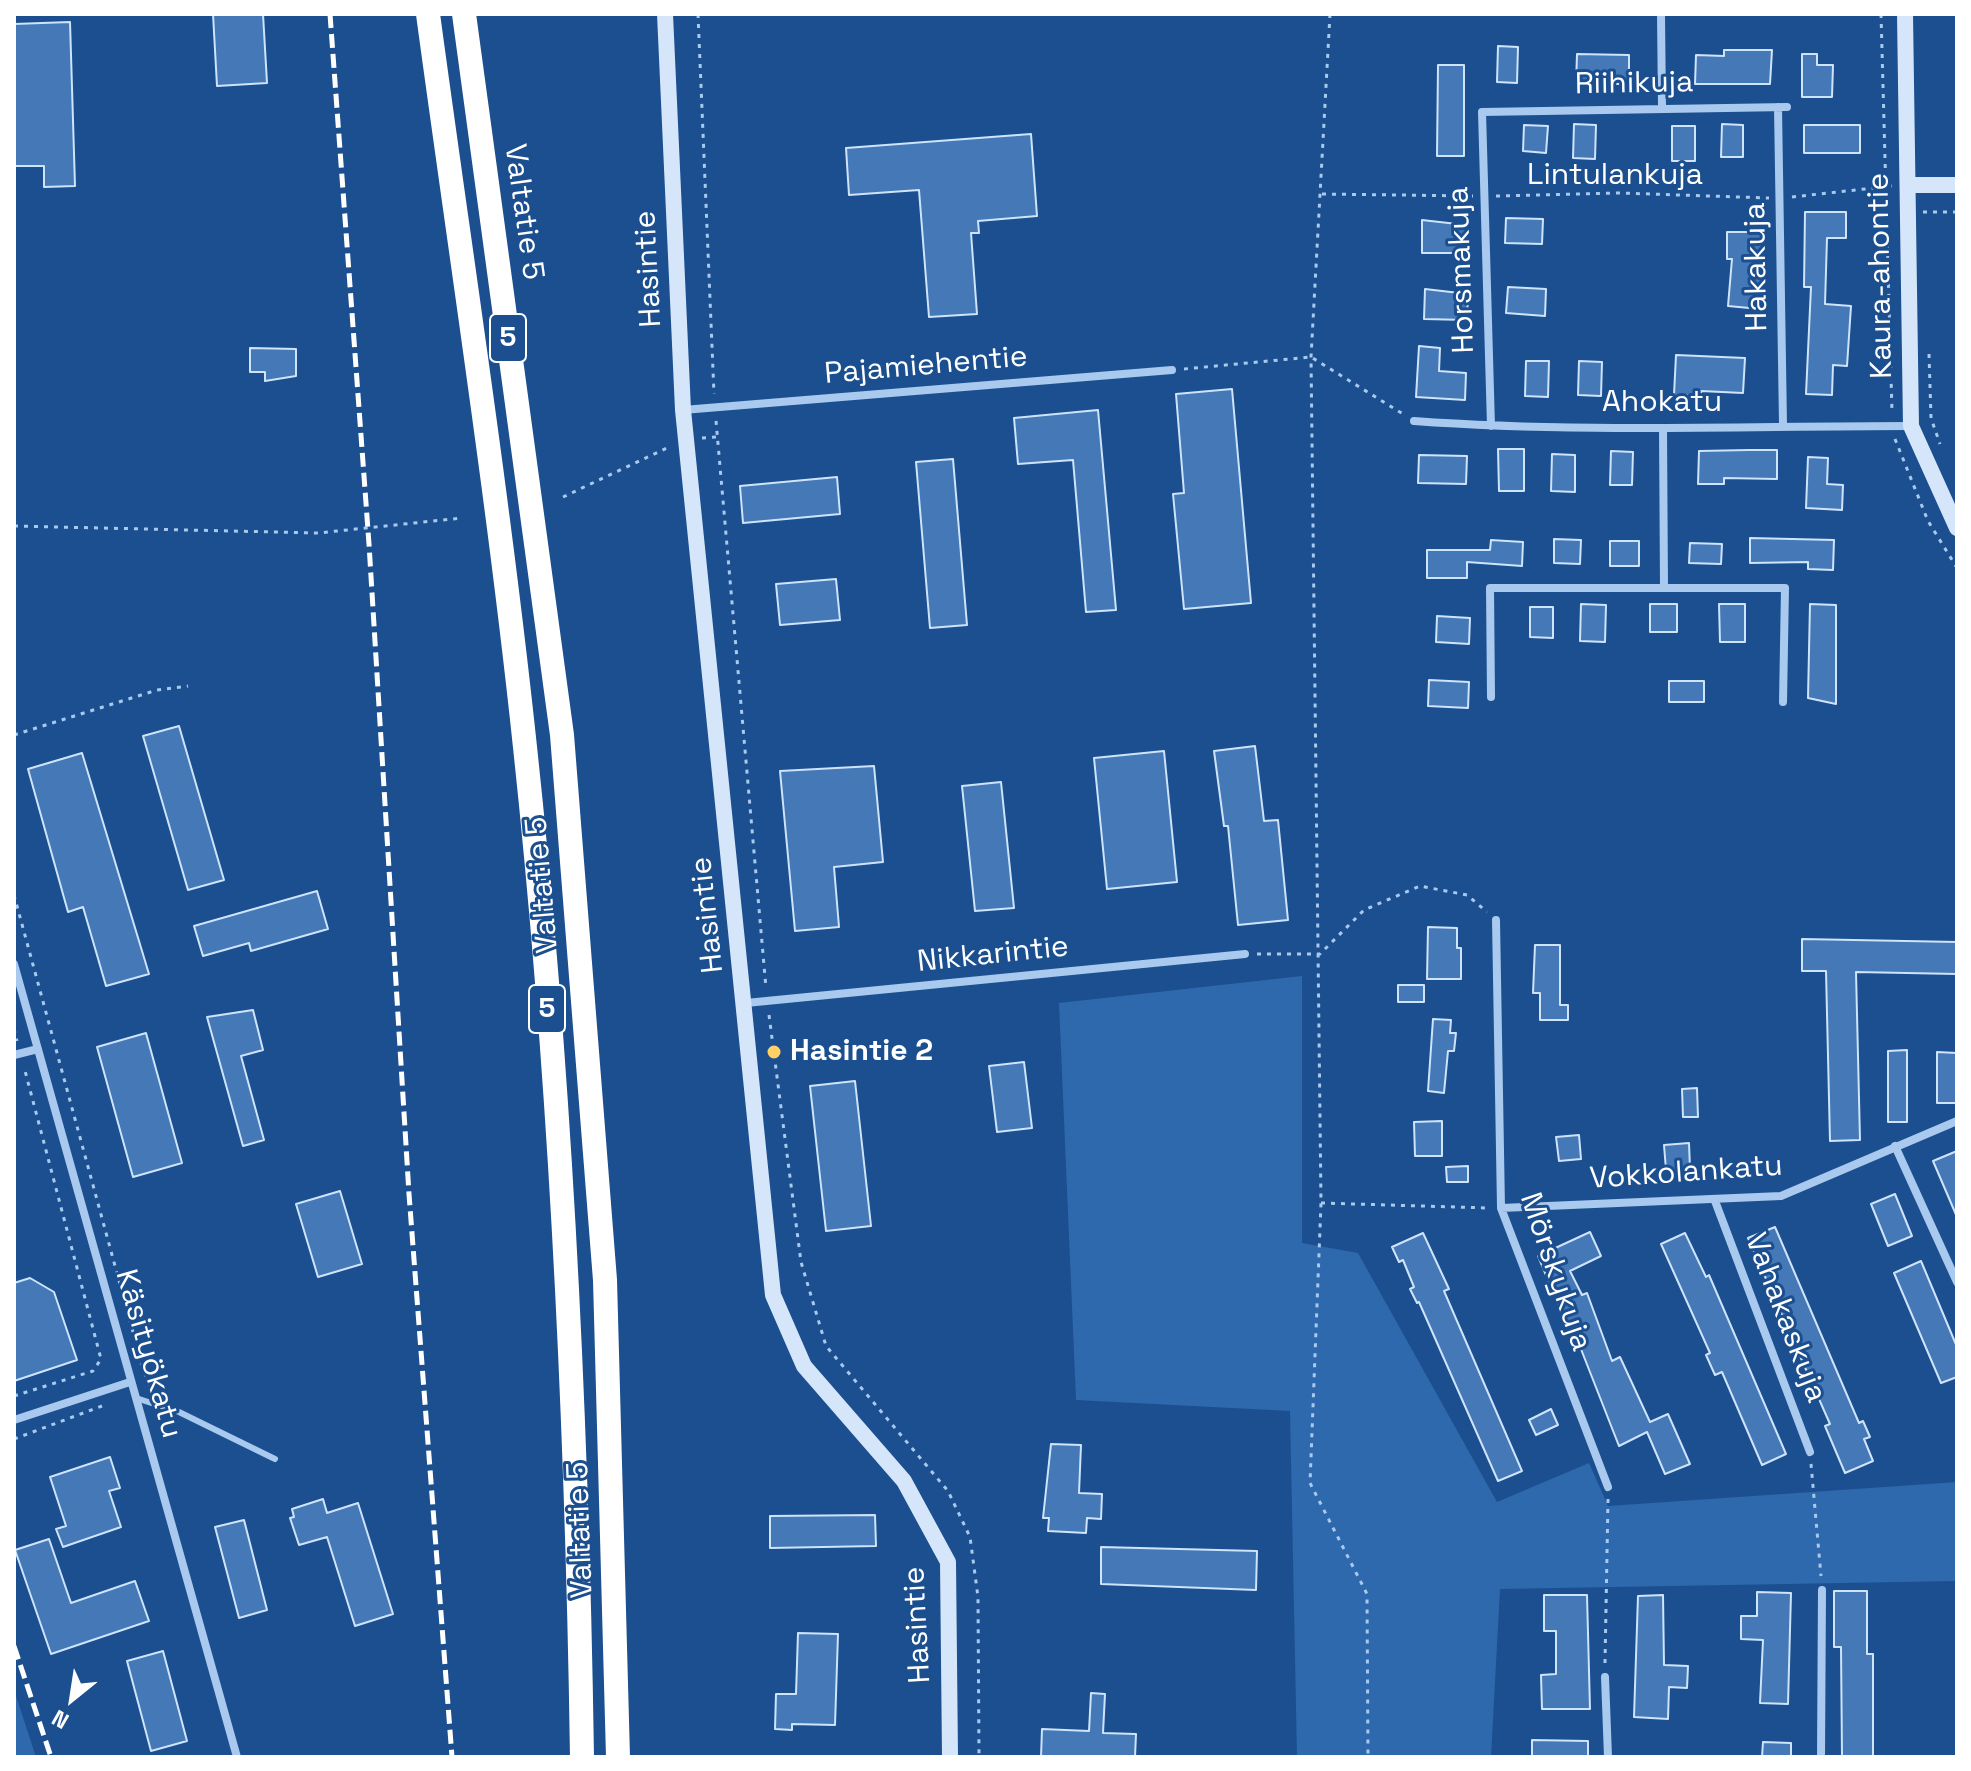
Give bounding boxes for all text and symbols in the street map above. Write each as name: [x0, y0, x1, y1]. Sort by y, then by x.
street label: Riihikuja: [1574, 65, 1694, 103]
street label: Valtatie 5: [496, 142, 550, 282]
street label: Lintulankuja: [1527, 158, 1703, 194]
street label: Kaura-ahontie: [1861, 173, 1901, 379]
street label: Horsmakuja: [1441, 186, 1483, 354]
street label: Hakakuja: [1738, 202, 1776, 332]
street label: Hasintie: [628, 210, 670, 328]
road number: 5: [490, 314, 526, 362]
street label: Pajamiehentie: [823, 339, 1029, 393]
street label: Ahokatu: [1602, 385, 1722, 421]
street label: Valtatie 5: [519, 815, 567, 955]
street label: Hasintie: [684, 855, 732, 975]
street label: Nikkarintie: [916, 929, 1070, 981]
road number: 5: [529, 985, 565, 1033]
place label: Hasintie 2: [790, 1034, 933, 1070]
marker: Hasintie 2: [765, 1043, 783, 1061]
street label: Vokkolankatu: [1588, 1148, 1784, 1198]
street label: Mörskykuja: [1511, 1188, 1599, 1356]
street label: Vahakaskuja: [1736, 1228, 1834, 1408]
street label: Käsityökatu: [107, 1266, 189, 1442]
street label: Valtatie 5: [561, 1461, 601, 1599]
street label: Hasintie: [897, 1566, 939, 1684]
north arrow: [32, 1659, 112, 1739]
text: N: [47, 1704, 73, 1736]

